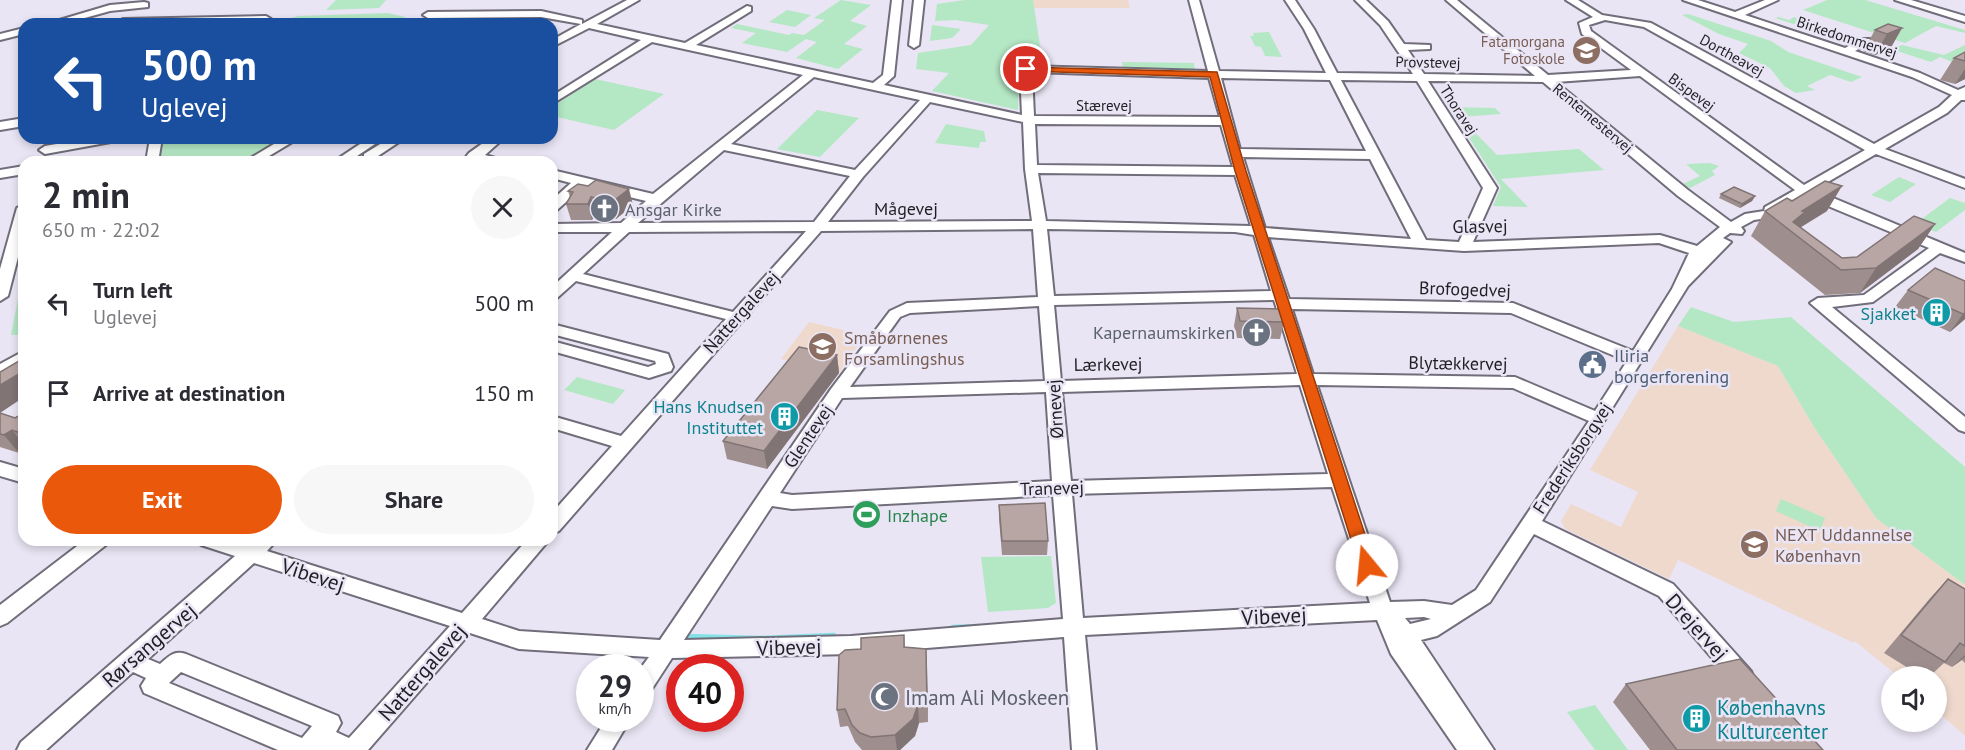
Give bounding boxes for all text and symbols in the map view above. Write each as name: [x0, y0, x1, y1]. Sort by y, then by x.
street label: Birkedommervej: [1794, 12, 1900, 62]
street label: Dortheavej: [1697, 30, 1767, 80]
place label: Fatamorgana Fotoskole: [1481, 32, 1565, 68]
school or university icon: Fatamorgana Fotoskole: [1570, 34, 1602, 66]
text: 500 m: [141, 37, 257, 92]
icon: left: [42, 42, 120, 120]
pin: [1000, 43, 1051, 94]
icon: arrive: [1009, 52, 1042, 85]
street label: Provstevej: [1395, 52, 1461, 72]
street label: Bispevej: [1665, 69, 1719, 115]
street label: Rentemestervej: [1549, 79, 1637, 157]
street label: Thoravej: [1436, 81, 1482, 139]
text: Uglevej: [141, 90, 228, 124]
street label: Stærevej: [1076, 96, 1132, 115]
text: 2 min: [42, 171, 130, 218]
button: close: [471, 176, 534, 239]
church icon: Ansgar Kirke: [588, 193, 620, 225]
street label: Mågevej: [874, 197, 938, 220]
place label: Ansgar Kirke: [625, 198, 722, 221]
street label: Glasvej: [1452, 214, 1508, 238]
text: 650 m · 22:02: [42, 217, 160, 243]
street label: Nattergalevej: [698, 266, 784, 358]
text: Turn left: [93, 276, 173, 304]
street label: Brofogedvej: [1419, 276, 1511, 302]
icon: left: [42, 287, 75, 320]
text: 500 m: [474, 289, 534, 317]
building icon: Sjakket: [1921, 297, 1953, 329]
place label: Sjakket: [1860, 302, 1916, 325]
text: Uglevej: [93, 304, 157, 330]
church icon: Kapernaumskirken: [1240, 316, 1272, 348]
place label: Kapernaumskirken: [1093, 321, 1235, 344]
place label: Småbørnenes Forsamlingshus: [844, 326, 965, 370]
school or university icon: Småbørnenes Forsamlingshus: [807, 331, 839, 363]
place label: Iliria borgerforening: [1614, 344, 1729, 388]
public building icon: Iliria borgerforening: [1577, 349, 1609, 381]
street label: Blytækkervej: [1408, 351, 1508, 375]
street label: Lærkevej: [1073, 352, 1143, 376]
icon: arrive: [42, 377, 75, 410]
text: Arrive at destination: [93, 379, 285, 407]
text: 150 m: [474, 379, 534, 407]
street label: Ørnevej: [1041, 379, 1069, 439]
place label: Hans Knudsen Instituttet: [653, 395, 763, 439]
street label: Frederiksborgvej: [1527, 398, 1617, 518]
building icon: Hans Knudsen Instituttet: [768, 400, 800, 432]
street label: Glentevej: [778, 400, 838, 472]
button: Exit: [42, 465, 282, 534]
button: Share: [294, 465, 534, 534]
street label: Tranevej: [1020, 475, 1084, 501]
sports icon: Inzhape: [850, 499, 882, 531]
place label: Inzhape: [887, 504, 948, 527]
place label: NEXT Uddannelse København: [1775, 523, 1912, 567]
school or university icon: NEXT Uddannelse København: [1738, 528, 1770, 560]
position arrow: [1335, 533, 1399, 597]
street label: Vibevej: [277, 552, 348, 598]
street label: Drejervej: [1660, 588, 1734, 666]
street label: Rørsangervej: [96, 597, 202, 693]
street label: Vibevej: [1240, 601, 1307, 631]
street label: Nattergalevej: [372, 618, 472, 726]
street label: Vibevej: [755, 632, 822, 662]
speed limit sign: 40: [666, 654, 744, 732]
text: 29: [598, 666, 632, 705]
map controls: [1881, 666, 1947, 732]
button: sound: [1881, 666, 1947, 732]
mosque icon: Imam Ali Moskeen: [868, 681, 900, 713]
place label: Imam Ali Moskeen: [905, 684, 1069, 711]
place label: Københavns Kulturcenter: [1717, 694, 1828, 745]
text: km/h: [599, 699, 631, 718]
building icon: Københavns Kulturcenter: [1680, 703, 1712, 735]

